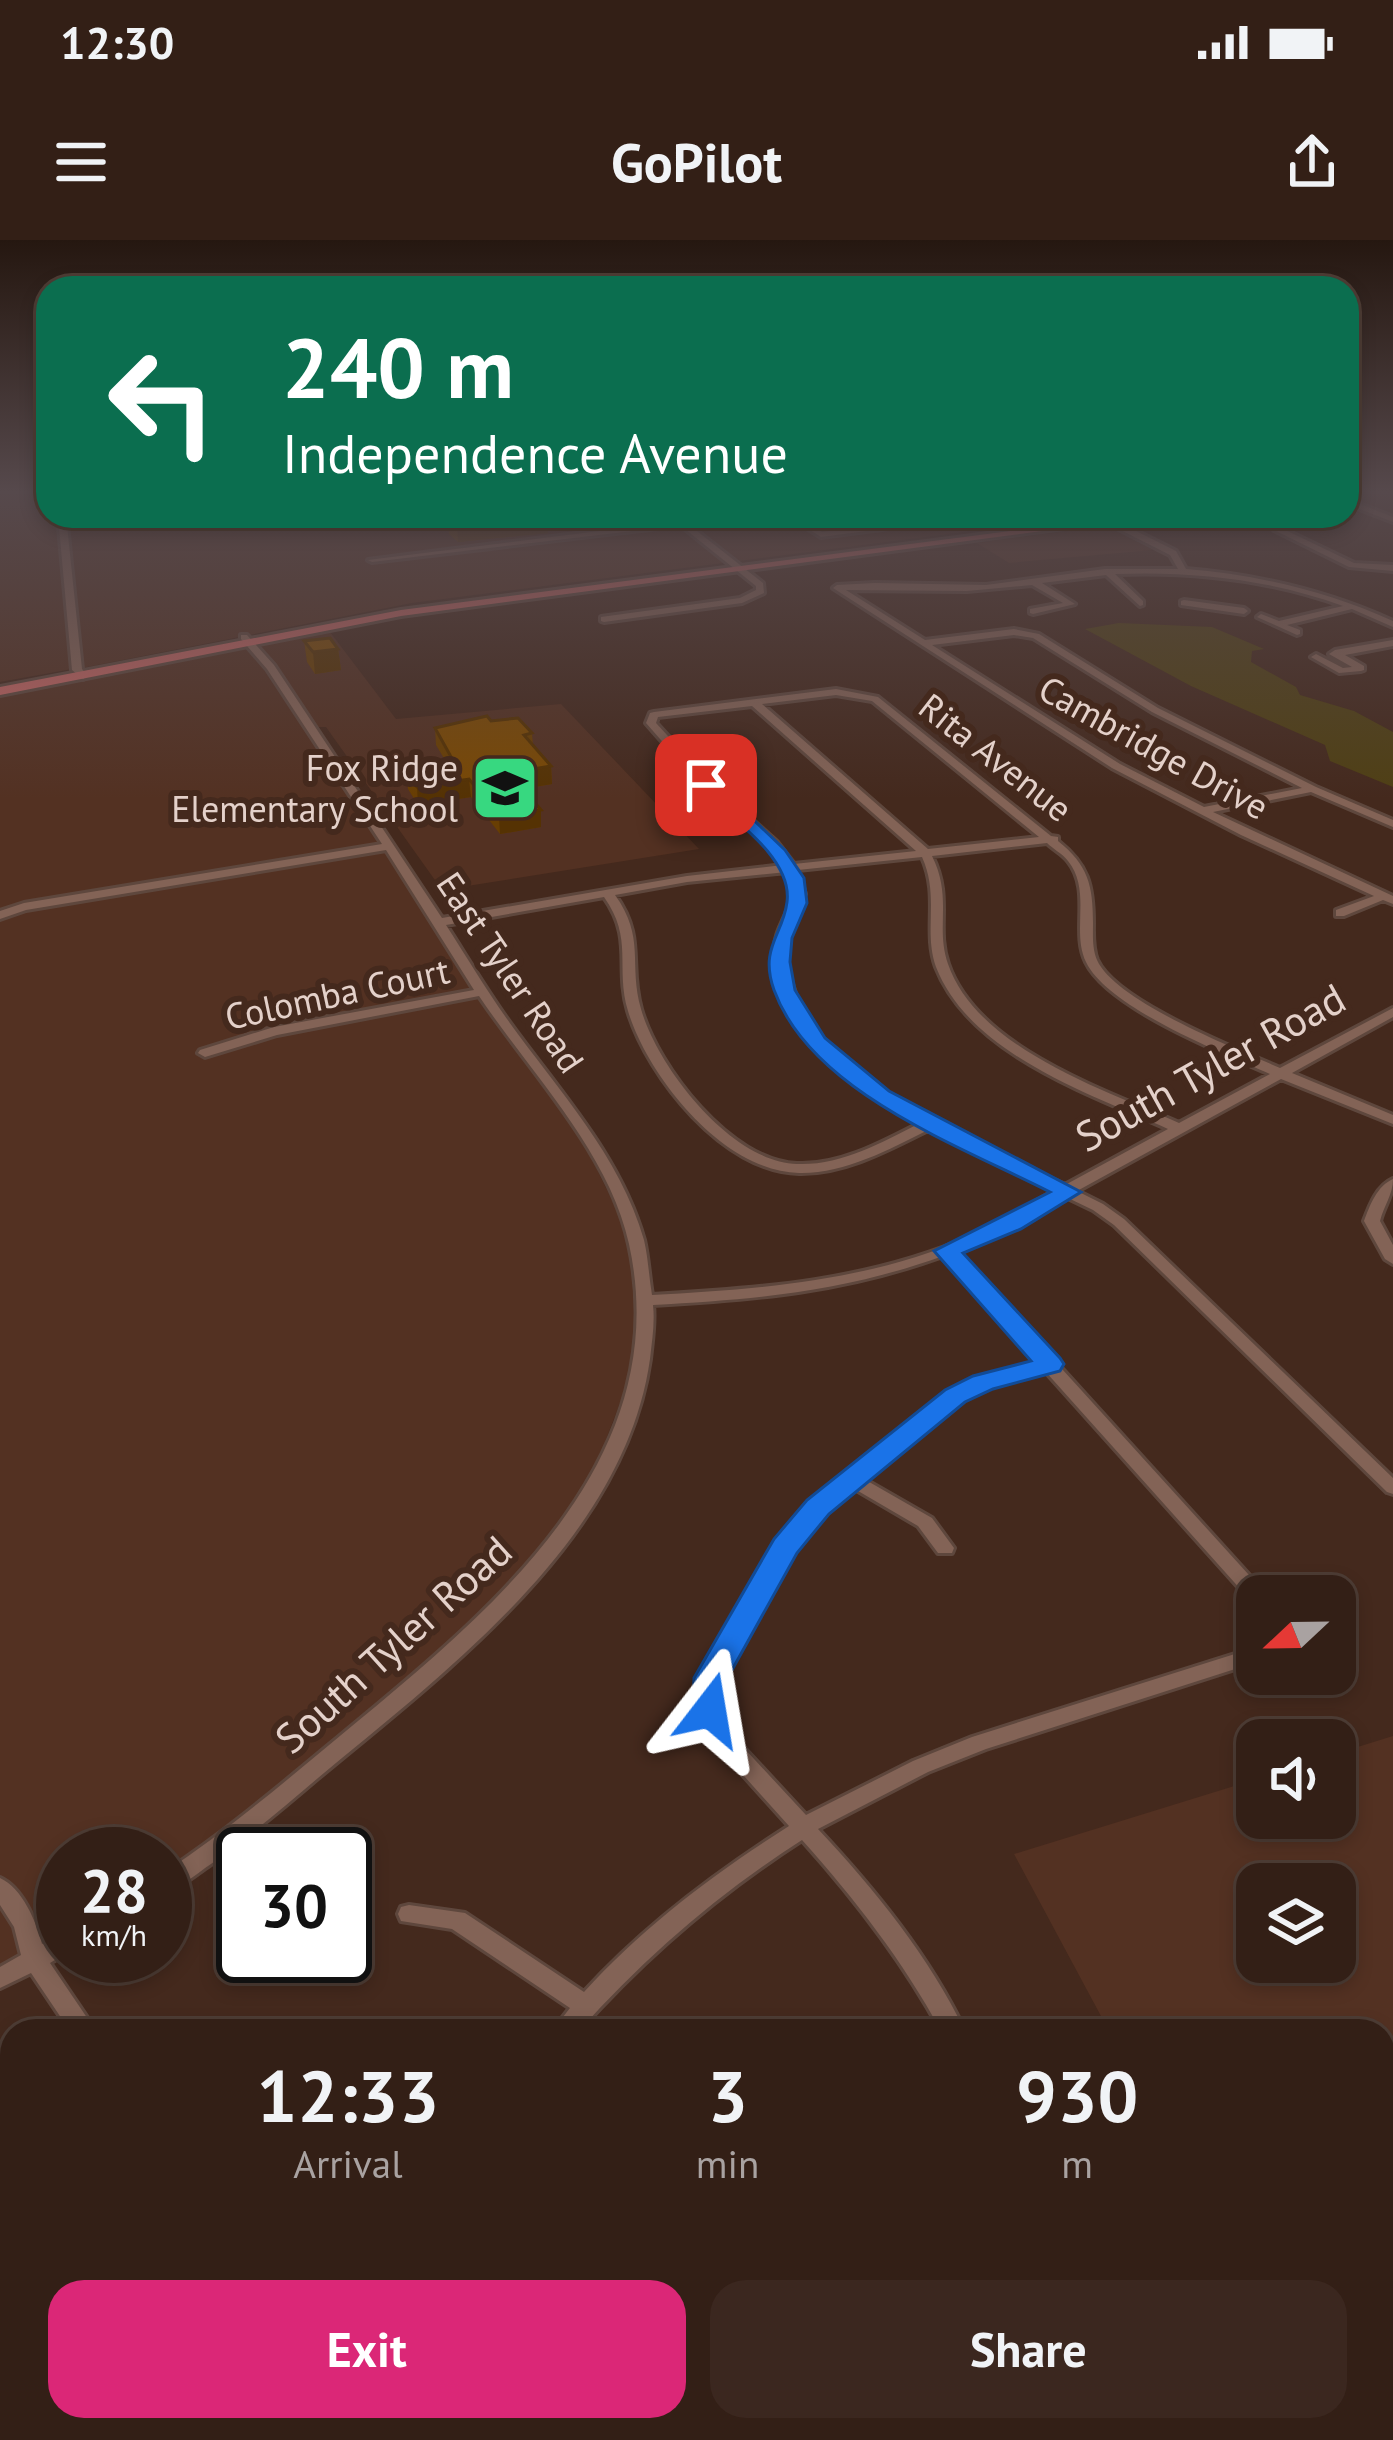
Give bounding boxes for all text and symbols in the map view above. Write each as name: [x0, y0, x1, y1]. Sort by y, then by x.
text: 12:30: [60, 13, 174, 71]
text: GoPilot: [611, 127, 782, 197]
icon: menu: [48, 129, 114, 195]
icon: share: [1279, 129, 1345, 195]
text: 240 m: [282, 312, 514, 421]
icon: left: [84, 324, 240, 480]
text: Independence Avenue: [282, 418, 788, 488]
street label: Cambridge Drive: [1031, 664, 1277, 830]
street label: Rita Avenue: [910, 682, 1082, 832]
pin: [655, 734, 757, 836]
place label: Fox Ridge Elementary School: [171, 744, 458, 832]
icon: arrive: [673, 752, 739, 818]
school or university icon: Fox Ridge Elementary School: [470, 753, 540, 823]
street label: East Tyler Road: [427, 863, 595, 1081]
street label: Colomba Court: [221, 946, 453, 1040]
street label: South Tyler Road: [1065, 970, 1355, 1164]
street label: South Tyler Road: [263, 1523, 523, 1765]
north arrow: [1236, 1575, 1356, 1695]
map controls: [1236, 1575, 1356, 1983]
position arrow: [647, 1647, 773, 1773]
button: sound: [1236, 1719, 1356, 1839]
speed limit sign: 30: [216, 1827, 372, 1983]
text: 28: [80, 1851, 148, 1929]
button: layers: [1236, 1863, 1356, 1983]
text: km/h: [81, 1915, 147, 1954]
text: 12:33: [257, 2049, 439, 2142]
text: 3: [707, 2049, 748, 2142]
text: 930: [1016, 2049, 1138, 2142]
text: Arrival: [293, 2138, 403, 2189]
text: min: [696, 2138, 759, 2189]
text: m: [1061, 2138, 1093, 2189]
button: Exit: [48, 2280, 686, 2418]
button: Share: [710, 2280, 1347, 2418]

